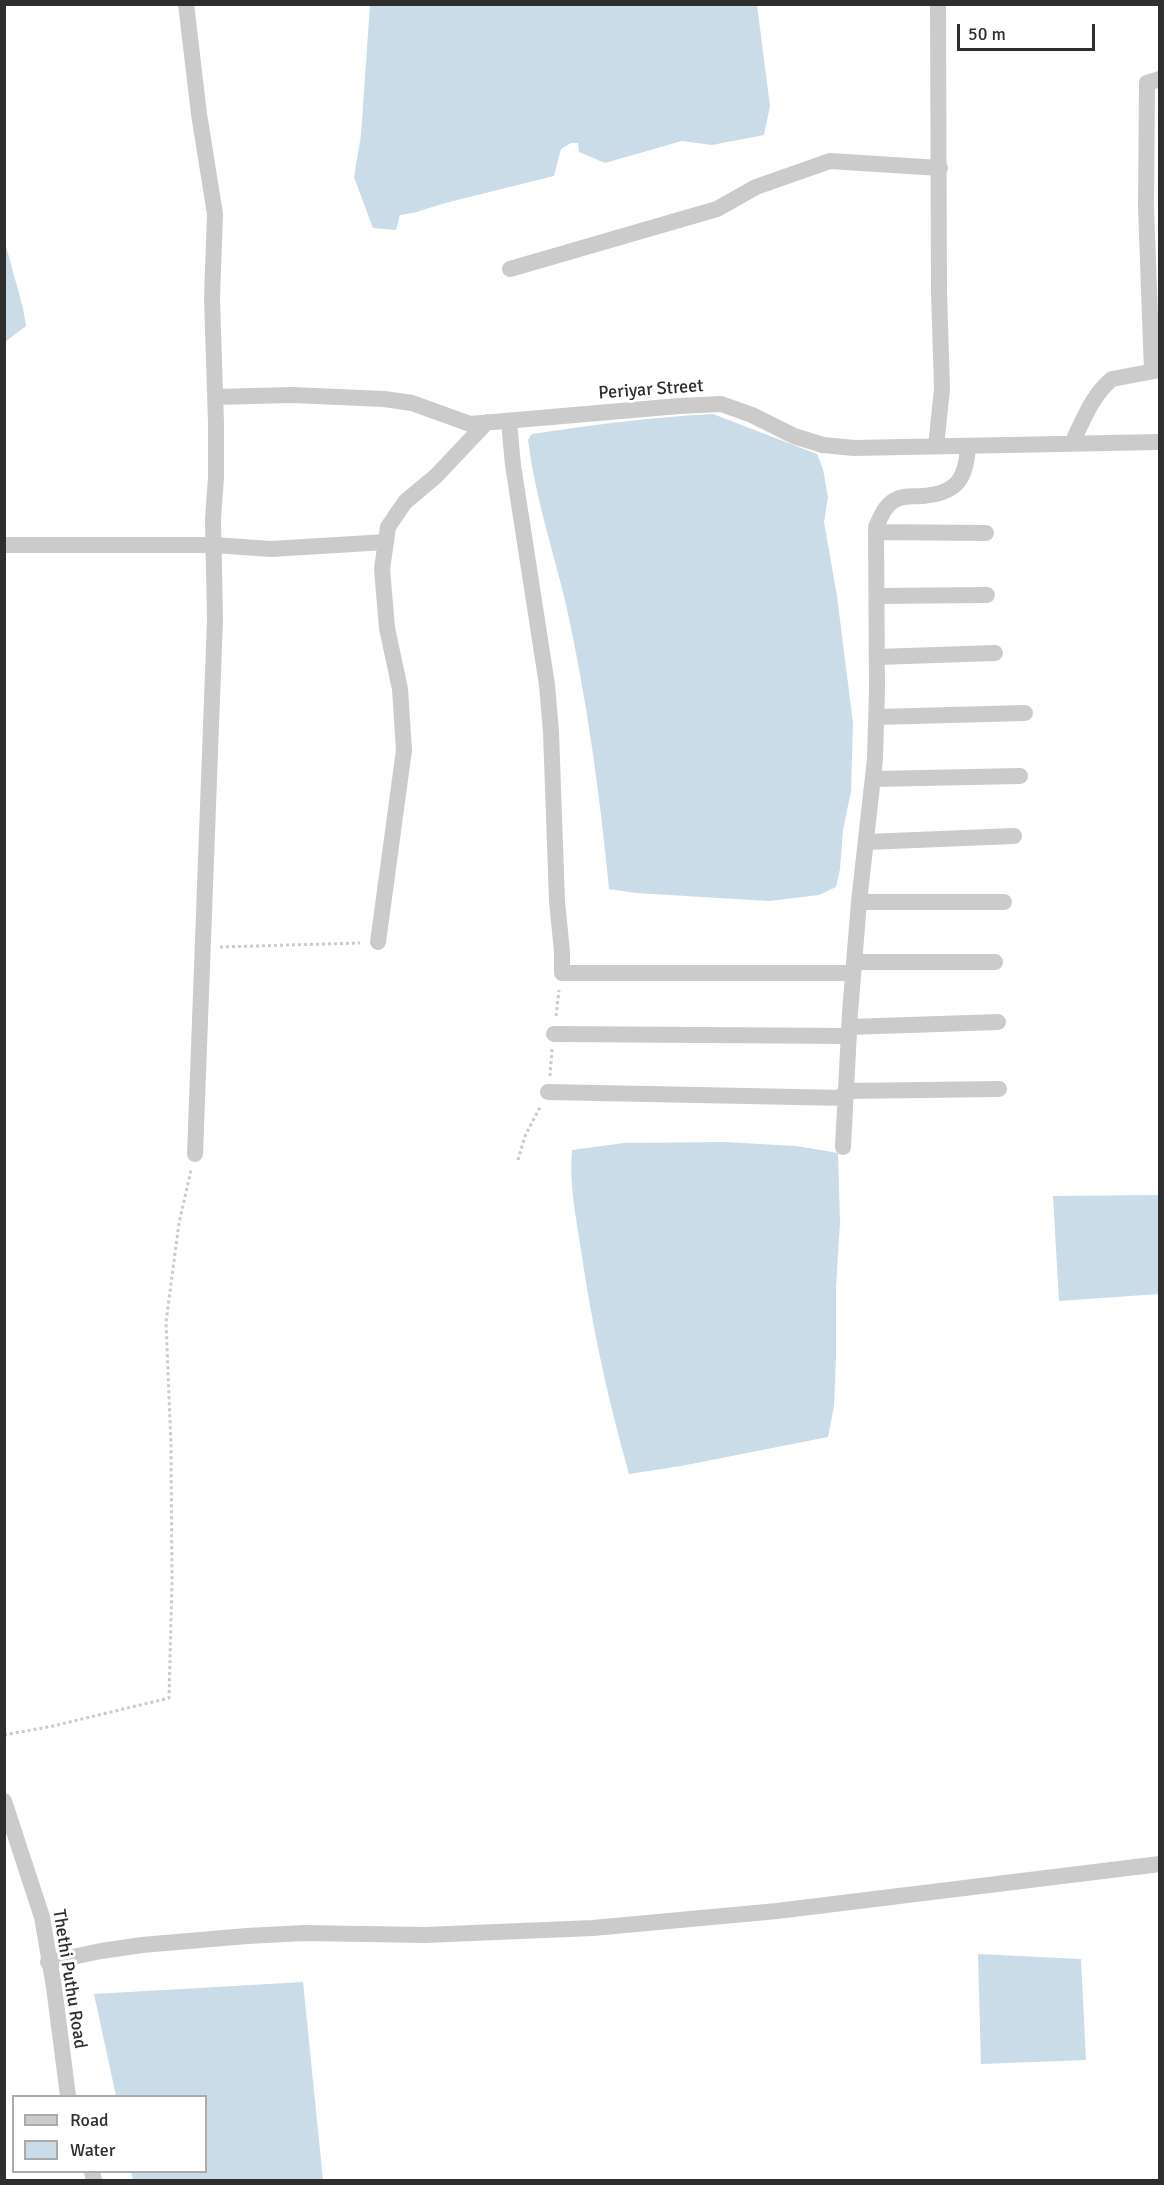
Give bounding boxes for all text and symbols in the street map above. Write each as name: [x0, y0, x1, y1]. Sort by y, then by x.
scale bar: [960, 12, 1098, 50]
text: 50 m: [968, 23, 1006, 45]
street label: Periyar Street: [598, 376, 704, 404]
street label: Thethi Puthu Road: [47, 1908, 91, 2050]
legend: [12, 2095, 207, 2173]
text: Road: [70, 2109, 109, 2131]
text: Water: [70, 2139, 115, 2161]

